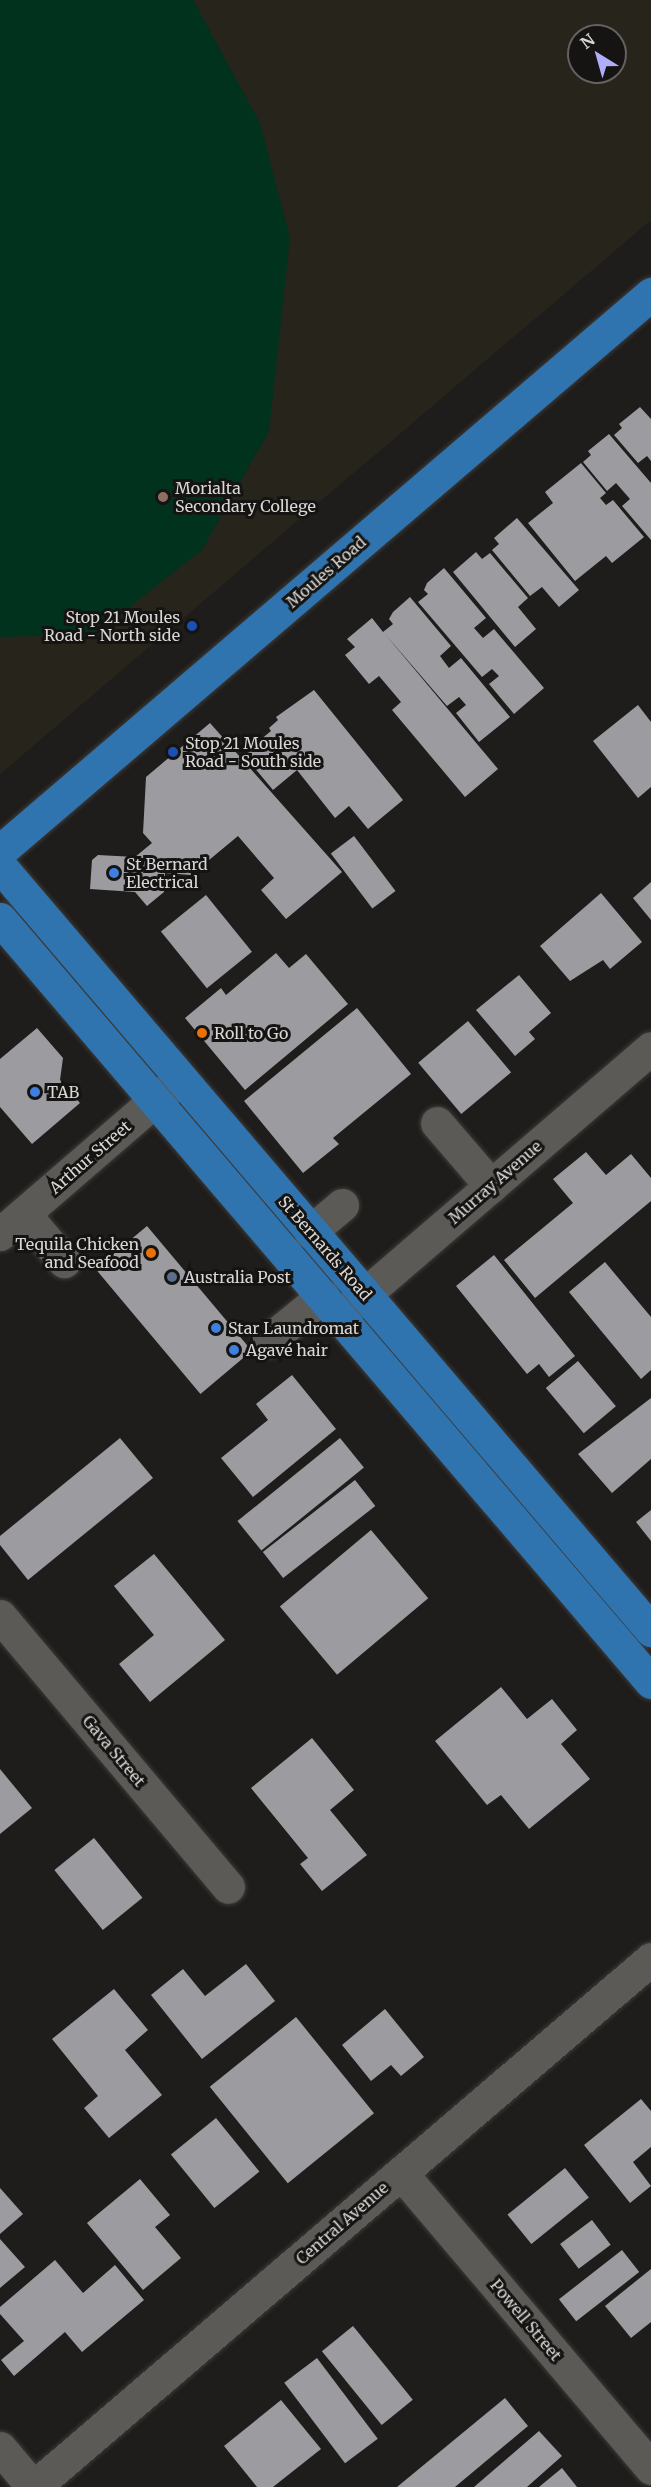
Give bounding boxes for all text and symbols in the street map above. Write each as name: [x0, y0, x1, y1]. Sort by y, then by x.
north arrow: [567, 24, 627, 84]
text: N: [576, 29, 598, 53]
place label: Morialta Secondary College: [175, 478, 316, 516]
marker: Morialta Secondary College: [156, 490, 170, 504]
street label: Moules Road: [282, 532, 370, 612]
place label: Stop 21 Moules Road - North side: [44, 607, 180, 645]
marker: Stop 21 Moules Road - North side: [185, 619, 199, 633]
place label: Stop 21 Moules Road - South side: [185, 733, 321, 771]
marker: Stop 21 Moules Road - South side: [166, 745, 180, 759]
place label: St Bernard Electrical: [126, 854, 208, 892]
marker: St Bernard Electrical: [107, 866, 121, 880]
place label: Roll to Go: [214, 1023, 288, 1043]
marker: Roll to Go: [195, 1026, 209, 1040]
place label: TAB: [47, 1082, 79, 1102]
marker: TAB: [28, 1085, 42, 1099]
street label: Arthur Street: [45, 1116, 135, 1198]
street label: Murray Avenue: [444, 1136, 546, 1228]
street label: St Bernards Road: [274, 1192, 376, 1304]
place label: Tequila Chicken and Seafood: [15, 1234, 139, 1272]
marker: Tequila Chicken and Seafood: [144, 1246, 158, 1260]
place label: Australia Post: [184, 1267, 291, 1287]
marker: Australia Post: [165, 1270, 179, 1284]
place label: Star Laundromat: [228, 1318, 359, 1338]
marker: Star Laundromat: [209, 1321, 223, 1335]
place label: Agavé hair: [246, 1340, 328, 1360]
marker: Agavé hair: [227, 1343, 241, 1357]
street label: Gava Street: [79, 1711, 149, 1791]
street label: Central Avenue: [292, 2178, 392, 2268]
street label: Powell Street: [486, 2275, 566, 2365]

